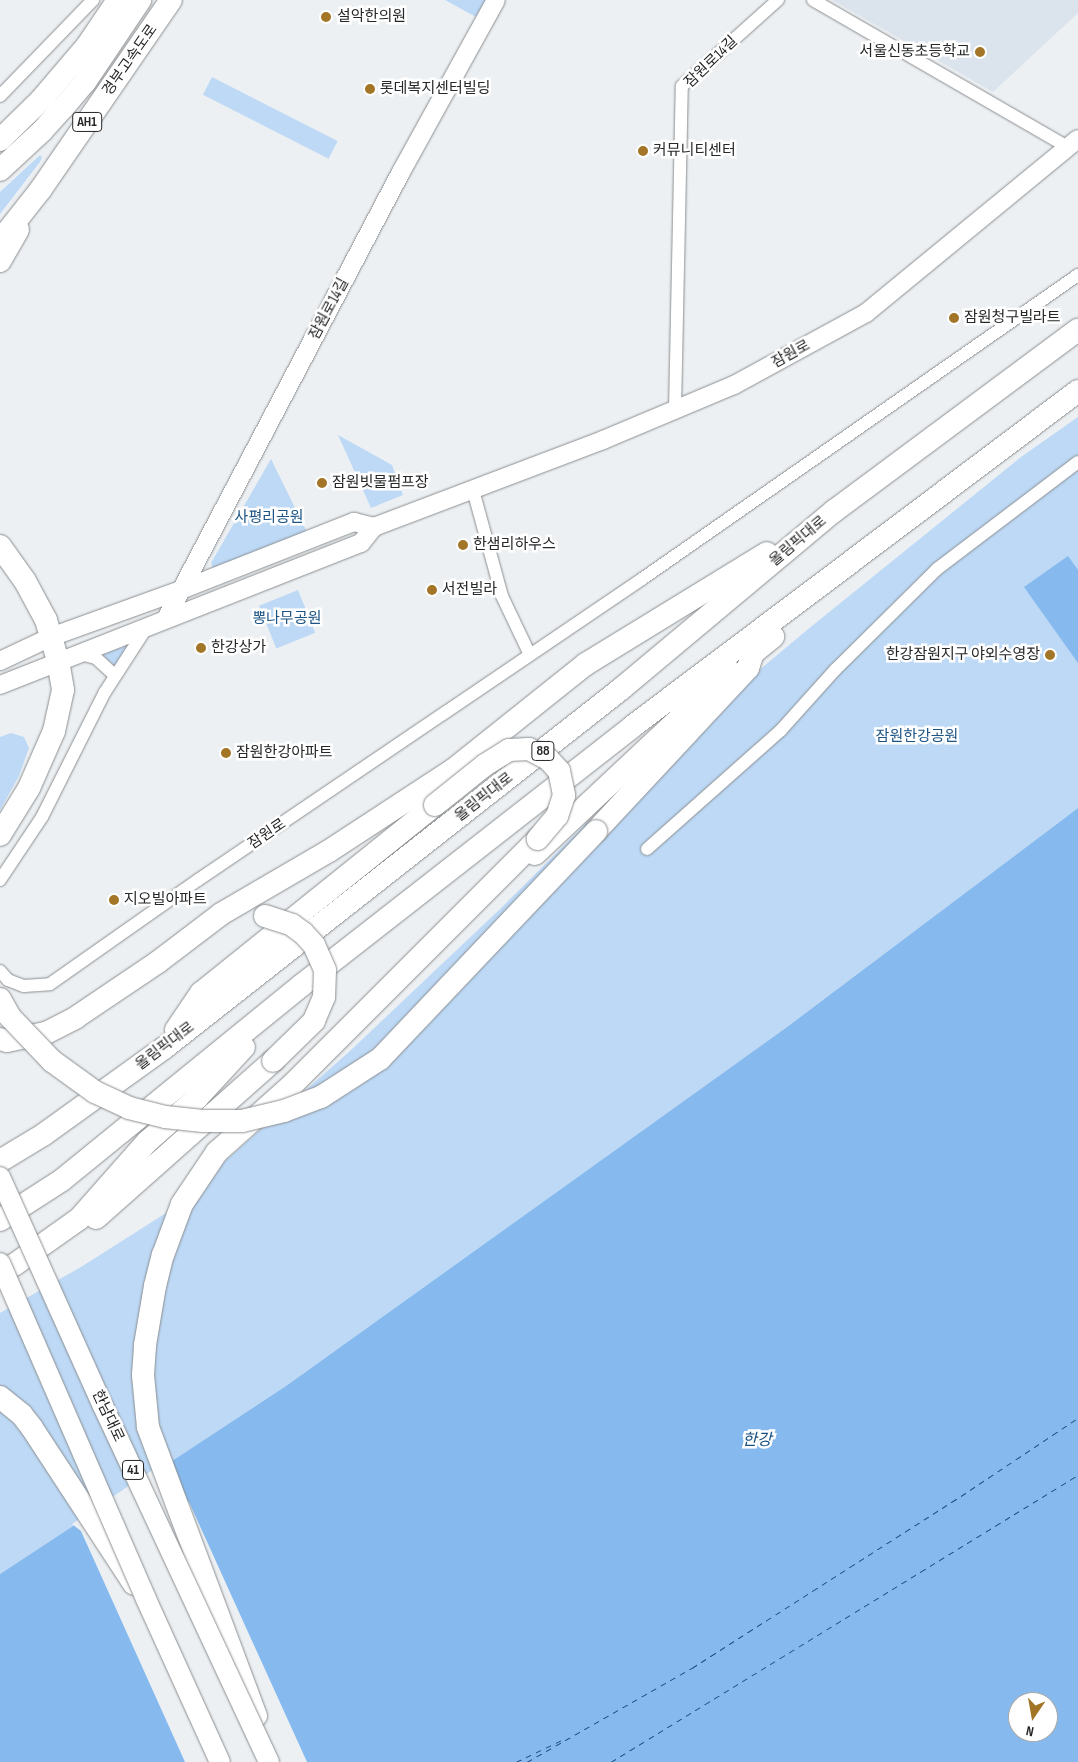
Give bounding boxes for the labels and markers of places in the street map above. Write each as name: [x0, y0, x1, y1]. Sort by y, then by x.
place label: 설악한의원: [337, 8, 406, 26]
marker: 설악한의원: [319, 10, 333, 24]
place label: 서울신동초등학교: [860, 43, 970, 61]
marker: 서울신동초등학교: [974, 46, 986, 58]
place label: 롯데복지센터빌딩: [380, 80, 490, 98]
marker: 롯데복지센터빌딩: [364, 83, 376, 95]
place label: 커뮤니티센터: [653, 142, 736, 160]
marker: 커뮤니티센터: [637, 145, 649, 157]
place label: 잠원청구빌라트: [964, 309, 1061, 327]
marker: 잠원청구빌라트: [948, 312, 960, 324]
place label: 잠원빗물펌프장: [332, 474, 429, 492]
marker: 잠원빗물펌프장: [316, 477, 328, 489]
place label: 한샘리하우스: [473, 536, 556, 554]
marker: 한샘리하우스: [457, 539, 469, 551]
place label: 서전빌라: [442, 581, 497, 599]
marker: 서전빌라: [426, 584, 438, 596]
place label: 한강상가: [211, 639, 266, 657]
marker: 한강상가: [195, 642, 207, 654]
place label: 한강잠원지구 야외수영장: [886, 646, 1040, 664]
marker: 한강잠원지구 야외수영장: [1044, 649, 1056, 661]
place label: 잠원한강아파트: [236, 744, 333, 762]
marker: 잠원한강아파트: [220, 747, 232, 759]
place label: 지오빌아파트: [124, 891, 207, 909]
marker: 지오빌아파트: [108, 894, 120, 906]

